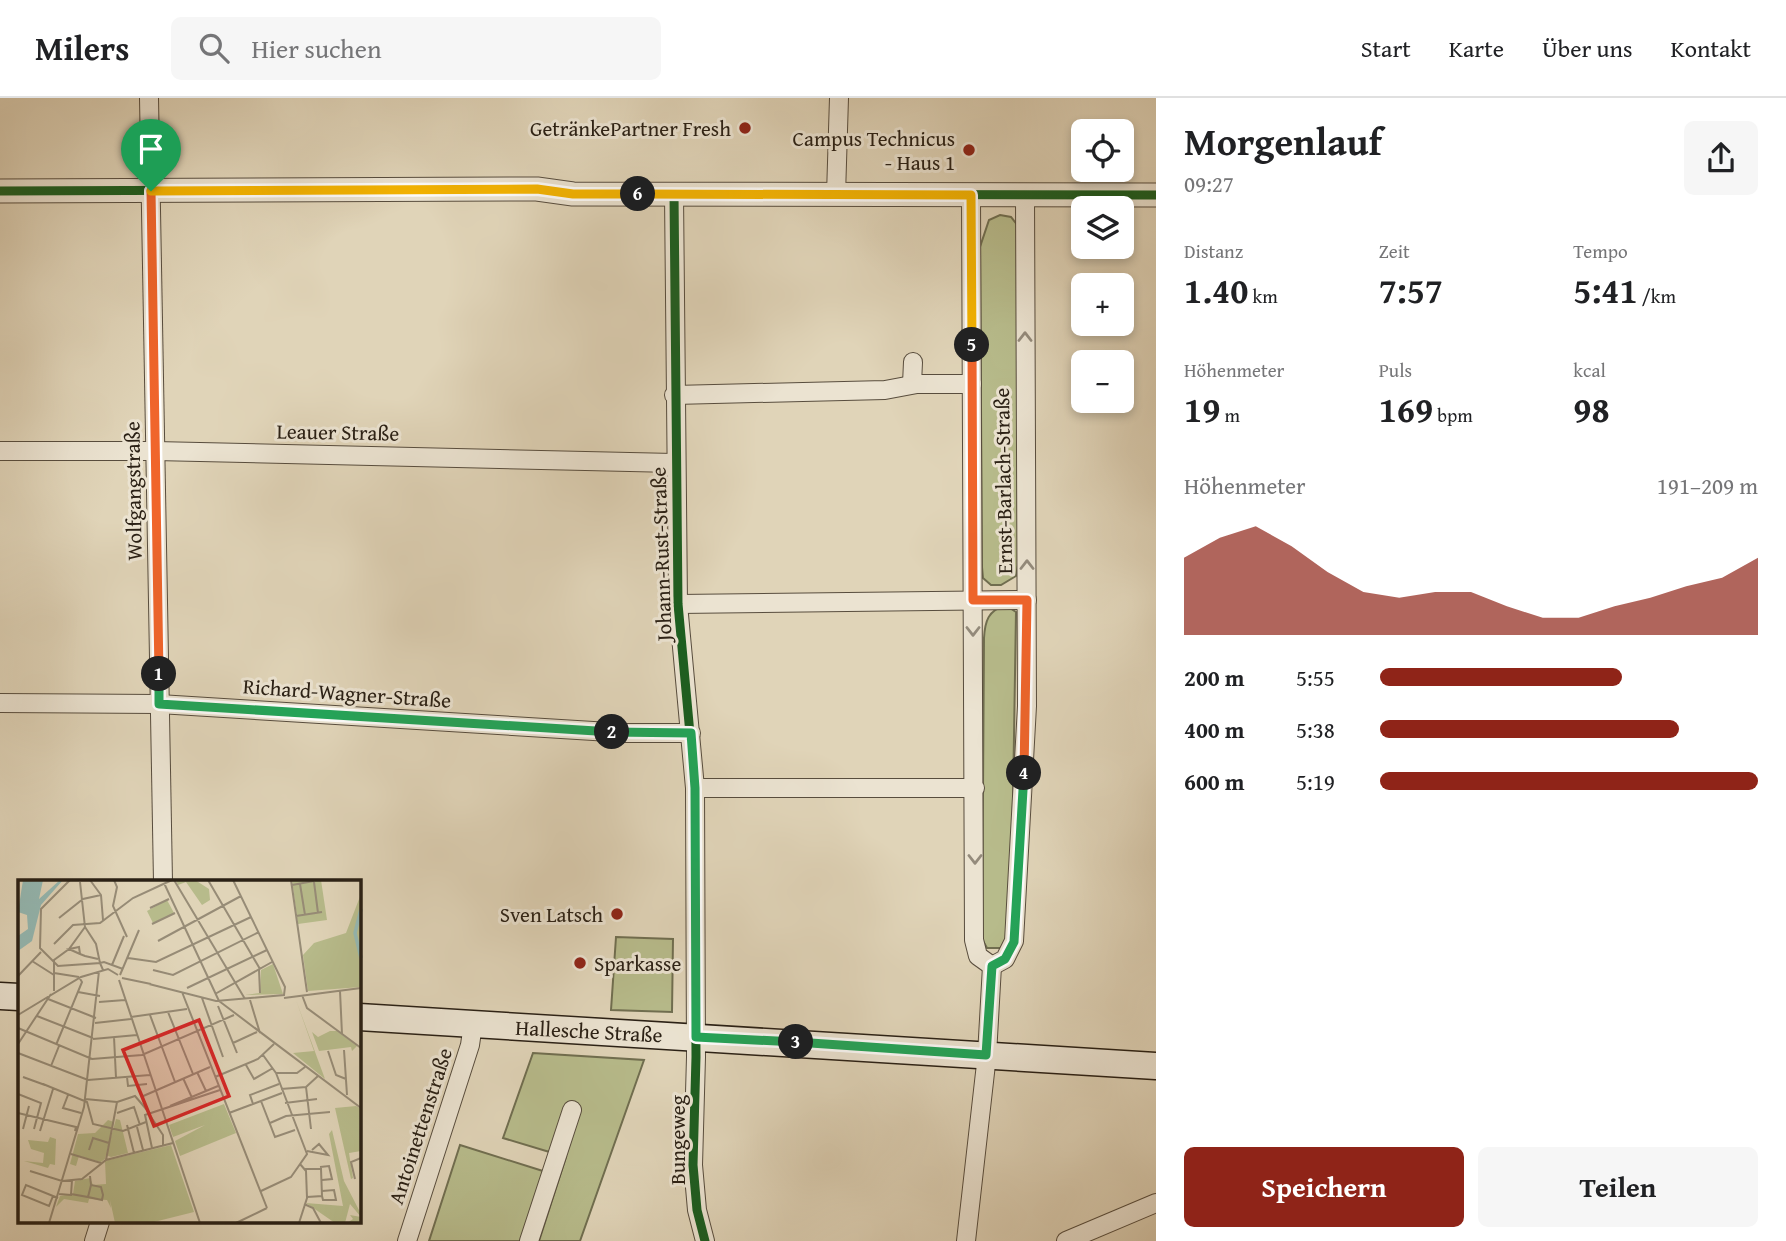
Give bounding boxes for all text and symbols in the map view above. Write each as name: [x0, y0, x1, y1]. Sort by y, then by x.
search box: [171, 17, 661, 80]
text: Milers: [35, 24, 129, 72]
icon: search: [195, 29, 233, 67]
text: Hier suchen: [251, 29, 382, 68]
text: Start: [1361, 31, 1411, 66]
text: Karte: [1449, 31, 1504, 66]
text: Über uns: [1542, 31, 1633, 66]
text: Kontakt: [1671, 31, 1751, 66]
place label: GetränkePartner Fresh: [530, 113, 731, 144]
text: Morgenlauf: [1184, 113, 1382, 169]
pin: [121, 119, 181, 191]
map controls: [1071, 119, 1134, 413]
button: locate: [1071, 119, 1134, 182]
marker: GetränkePartner Fresh: [737, 120, 753, 136]
button: share: [1684, 121, 1758, 195]
place label: Campus Technicus - Haus 1: [793, 123, 955, 178]
icon: arrive: [132, 130, 170, 168]
marker: Campus Technicus - Haus 1: [961, 142, 977, 158]
text: 09:27: [1184, 167, 1234, 200]
pin: 6: [620, 176, 656, 212]
text: 6: [633, 179, 642, 207]
button: layers: [1071, 196, 1134, 259]
text: Distanz: [1184, 237, 1243, 265]
text: Zeit: [1379, 237, 1410, 265]
text: Tempo: [1573, 237, 1628, 265]
text: 1.40: [1184, 265, 1248, 316]
text: 7:57: [1379, 265, 1443, 316]
text: 5:41: [1573, 265, 1638, 316]
button: +: [1071, 273, 1134, 336]
text: km: [1248, 282, 1278, 310]
text: /km: [1638, 282, 1676, 310]
pin: 5: [954, 328, 990, 362]
text: 5: [967, 330, 976, 358]
one-way arrow: [1017, 332, 1033, 342]
button: −: [1071, 350, 1134, 413]
text: Höhenmeter: [1184, 356, 1284, 384]
text: Puls: [1379, 356, 1412, 384]
text: kcal: [1573, 356, 1606, 384]
text: 19: [1184, 384, 1220, 435]
text: 169: [1379, 384, 1433, 435]
text: 98: [1573, 384, 1610, 435]
street label: Ernst-Barlach-Straße: [986, 387, 1020, 575]
text: m: [1220, 401, 1240, 429]
text: bpm: [1433, 401, 1473, 429]
street label: Leauer Straße: [276, 415, 400, 449]
street label: Wolfgangstraße: [116, 421, 150, 561]
street label: Johann-Rust-Straße: [642, 466, 680, 645]
text: Höhenmeter: [1184, 469, 1306, 502]
text: 191–209 m: [1657, 469, 1758, 502]
one-way arrow: [1019, 559, 1035, 570]
one-way arrow: [965, 626, 981, 637]
pin: 1: [142, 656, 176, 692]
text: 1: [154, 659, 163, 687]
text: 200 m: [1184, 661, 1245, 694]
text: 5:55: [1296, 661, 1335, 694]
street label: Richard-Wagner-Straße: [242, 670, 452, 716]
text: 400 m: [1184, 713, 1245, 746]
text: 5:38: [1296, 713, 1335, 746]
pin: 2: [594, 714, 630, 750]
text: 2: [607, 717, 616, 745]
pin: 4: [1006, 756, 1042, 790]
text: 4: [1019, 758, 1028, 786]
text: 600 m: [1184, 765, 1245, 798]
text: 5:19: [1296, 765, 1335, 798]
one-way arrow: [967, 854, 983, 864]
inset map: [18, 880, 360, 1224]
place label: Sven Latsch: [500, 899, 603, 930]
marker: Sven Latsch: [609, 906, 625, 922]
place label: Sparkasse: [594, 948, 681, 979]
marker: Sparkasse: [572, 955, 588, 971]
street label: Hallesche Straße: [515, 1012, 664, 1050]
pin: 3: [778, 1024, 814, 1060]
text: 3: [791, 1027, 800, 1055]
street label: Antoinettenstraße: [380, 1044, 460, 1208]
street label: Bungeweg: [662, 1094, 693, 1185]
button: Speichern: [1184, 1147, 1464, 1227]
button: Teilen: [1478, 1147, 1758, 1227]

